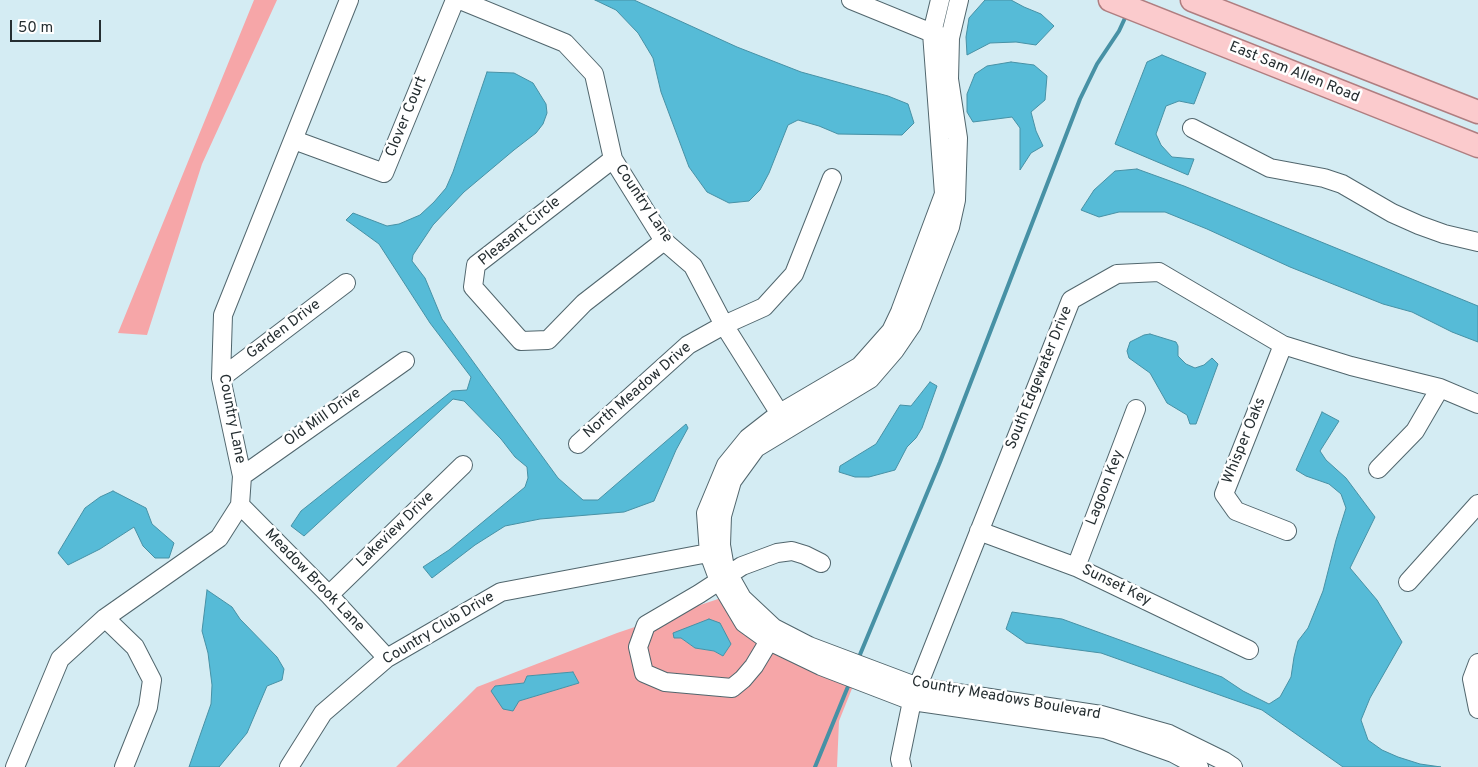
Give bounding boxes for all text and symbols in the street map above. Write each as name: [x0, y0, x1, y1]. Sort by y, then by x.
scale bar: [12, 10, 104, 42]
text: 50 m: [18, 19, 53, 38]
street label: East Sam Allen Road: [1226, 39, 1362, 107]
street label: Clover Court: [383, 74, 431, 160]
street label: Country Lane: [610, 161, 676, 247]
street label: Pleasant Circle: [475, 194, 565, 270]
street label: Garden Drive: [243, 296, 325, 364]
street label: South Edgewater Drive: [1003, 304, 1077, 452]
street label: North Meadow Drive: [580, 339, 696, 443]
street label: Country Lane: [214, 373, 248, 465]
street label: Old Mill Drive: [281, 385, 365, 451]
street label: Whisper Oaks: [1220, 395, 1270, 487]
street label: Lagoon Key: [1083, 448, 1129, 528]
street label: Lakeview Drive: [354, 489, 438, 571]
street label: Meadow Brook Lane: [260, 526, 368, 636]
street label: Sunset Key: [1078, 561, 1154, 611]
street label: Country Club Drive: [380, 589, 498, 669]
street label: Country Meadows Boulevard: [910, 674, 1102, 724]

